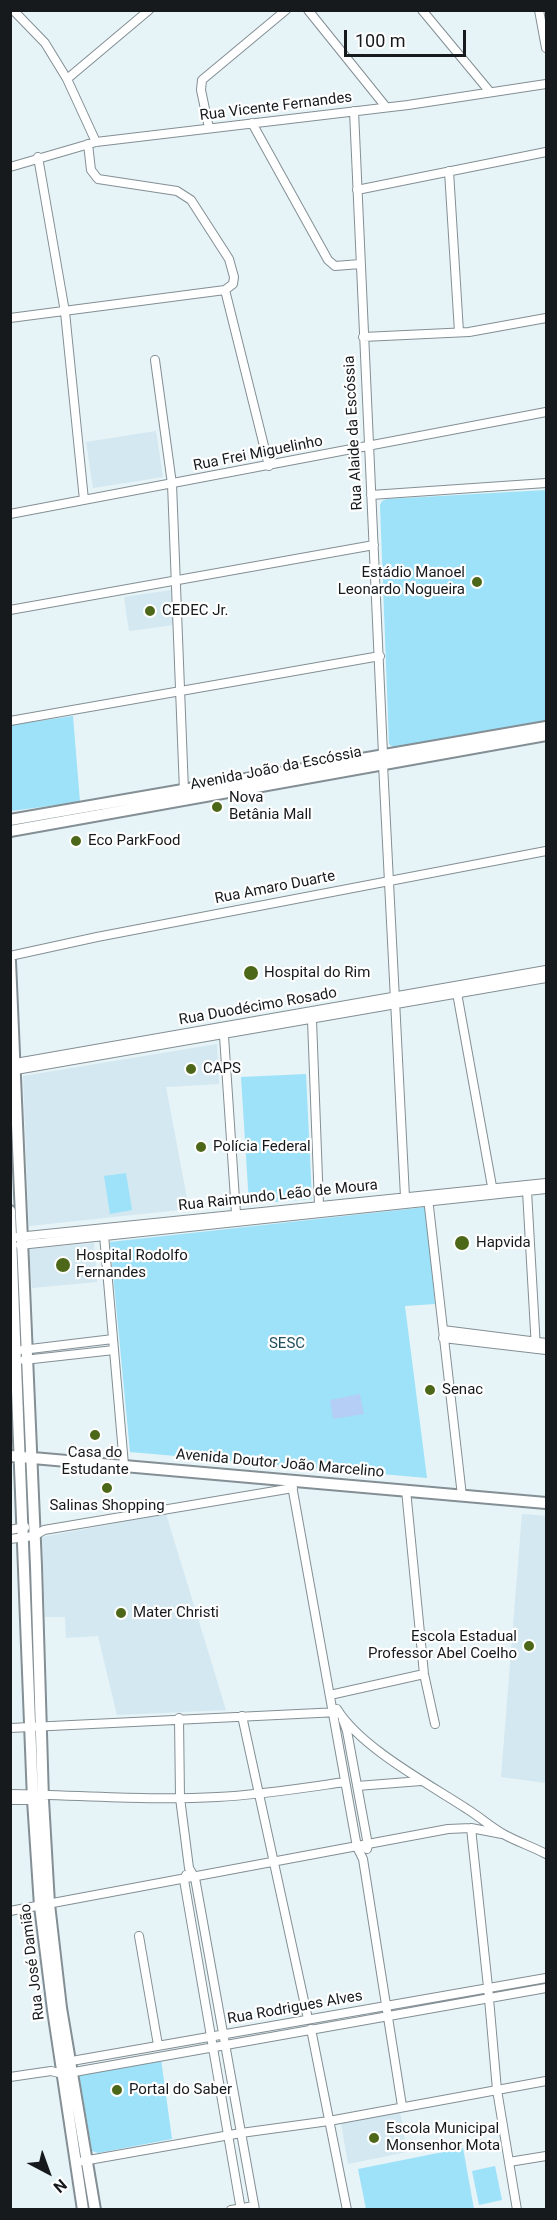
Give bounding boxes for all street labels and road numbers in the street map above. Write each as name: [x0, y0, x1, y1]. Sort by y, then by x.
street label: Rua Vicente Fernandes: [199, 89, 353, 125]
street label: Rua Alaide da Escóssia: [341, 355, 367, 511]
street label: Rua Frei Miguelinho: [192, 433, 324, 475]
street label: Avenida João da Escóssia: [189, 744, 363, 794]
street label: Rua Amaro Duarte: [213, 867, 337, 909]
street label: Rua Duodécimo Rosado: [178, 984, 338, 1030]
street label: Rua Raimundo Leão de Moura: [177, 1177, 379, 1215]
street label: Avenida Doutor João Marcelino: [175, 1446, 385, 1482]
street label: Rua José Damião: [17, 1903, 49, 2021]
street label: Rua Rodrigues Alves: [226, 1987, 364, 2029]

